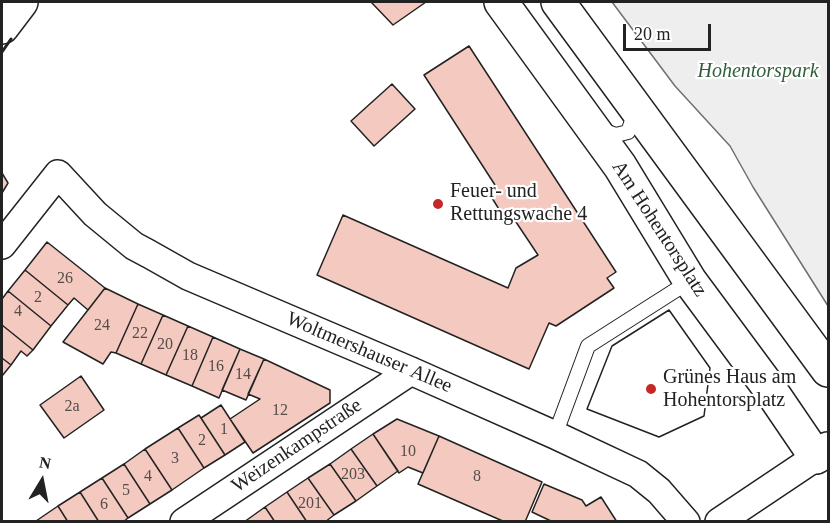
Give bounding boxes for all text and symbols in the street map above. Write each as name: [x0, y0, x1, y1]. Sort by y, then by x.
scale bar: [626, 12, 714, 50]
text: 20 m: [634, 24, 671, 44]
park label: Hohentorspark: [697, 60, 819, 84]
street label: Am Hohentorsplatz: [606, 157, 712, 301]
place label: Feuer- und Rettungswache 4: [450, 180, 587, 227]
marker: Feuer- und Rettungswache 4: [431, 197, 445, 211]
house number: 26: [57, 269, 73, 289]
house number: 2: [34, 288, 42, 308]
house number: 4: [14, 302, 22, 322]
street label: Woltmershauser Allee: [282, 307, 456, 399]
house number: 24: [94, 316, 110, 336]
house number: 22: [132, 324, 148, 344]
house number: 20: [157, 335, 173, 355]
house number: 18: [182, 346, 198, 366]
house number: 16: [208, 357, 224, 377]
house number: 14: [235, 365, 251, 385]
place label: Grünes Haus am Hohentorsplatz: [663, 366, 796, 413]
marker: Grünes Haus am Hohentorsplatz: [644, 382, 658, 396]
street label: Weizenkampstraße: [227, 394, 367, 498]
house number: 2a: [64, 397, 80, 417]
house number: 12: [272, 401, 288, 421]
house number: 1: [220, 420, 228, 440]
house number: 2: [198, 431, 206, 451]
house number: 10: [400, 442, 416, 462]
house number: 3: [171, 449, 179, 469]
north arrow: [12, 451, 72, 511]
text: N: [38, 453, 52, 472]
house number: 203: [341, 465, 365, 485]
house number: 4: [144, 467, 152, 487]
house number: 8: [473, 467, 481, 487]
house number: 5: [122, 481, 130, 501]
house number: 201: [298, 494, 322, 514]
house number: 6: [100, 495, 108, 515]

